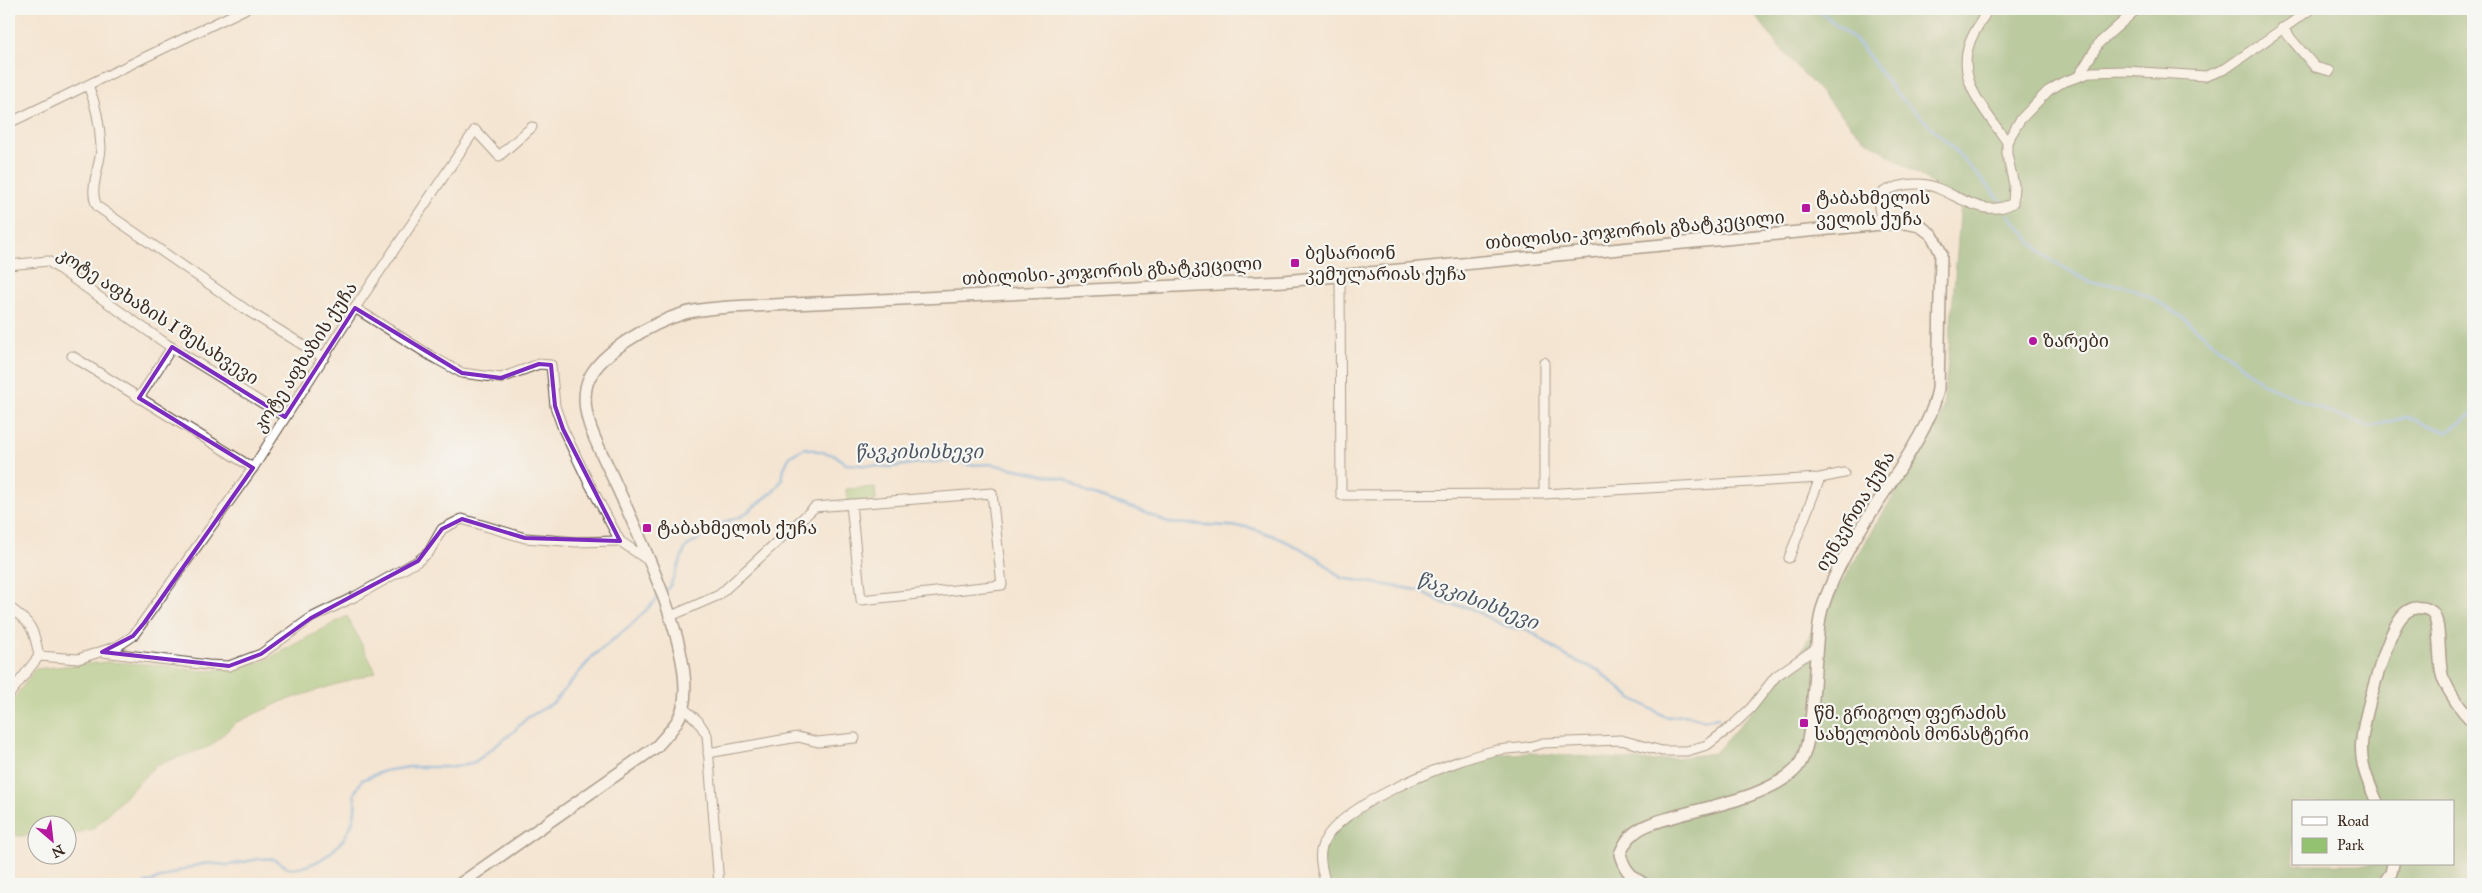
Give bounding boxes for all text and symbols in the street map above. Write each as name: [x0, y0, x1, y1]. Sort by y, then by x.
place label: ტაბახმელის ველის ქუჩა: [1816, 187, 1930, 230]
marker: ტაბახმელის ველის ქუჩა: [1800, 202, 1812, 214]
street label: თბილისი-კოჯორის გზატკეცილი: [1484, 206, 1786, 254]
place label: ბესარიონ კემულარიას ქუჩა: [1305, 242, 1466, 285]
street label: კოტე აფხაზის I შესახვევი: [53, 243, 263, 389]
street label: თბილისი-კოჯორის გზატკეცილი: [961, 252, 1263, 290]
marker: ბესარიონ კემულარიას ქუჩა: [1289, 257, 1301, 269]
street label: კოტე აფხაზის ქუჩა: [248, 278, 362, 436]
place label: ზარები: [2043, 330, 2109, 352]
marker: ზარები: [2027, 335, 2039, 347]
water label: წავკისისხევი: [855, 440, 984, 463]
street label: იუნკერთა ქუჩა: [1810, 447, 1900, 575]
place label: ტაბახმელის ქუჩა: [657, 517, 817, 539]
marker: ტაბახმელის ქუჩა: [641, 522, 653, 534]
water label: წავკისისხევი: [1414, 567, 1543, 635]
place label: წმ. გრიგოლ ფერაძის სახელობის მონასტერი: [1814, 702, 2029, 745]
marker: წმ. გრიგოლ ფერაძის სახელობის მონასტერი: [1798, 717, 1810, 729]
legend: [2292, 800, 2454, 866]
text: Road: [2337, 812, 2369, 830]
north arrow: [28, 816, 78, 866]
text: Park: [2337, 836, 2364, 854]
text: N: [49, 841, 67, 861]

